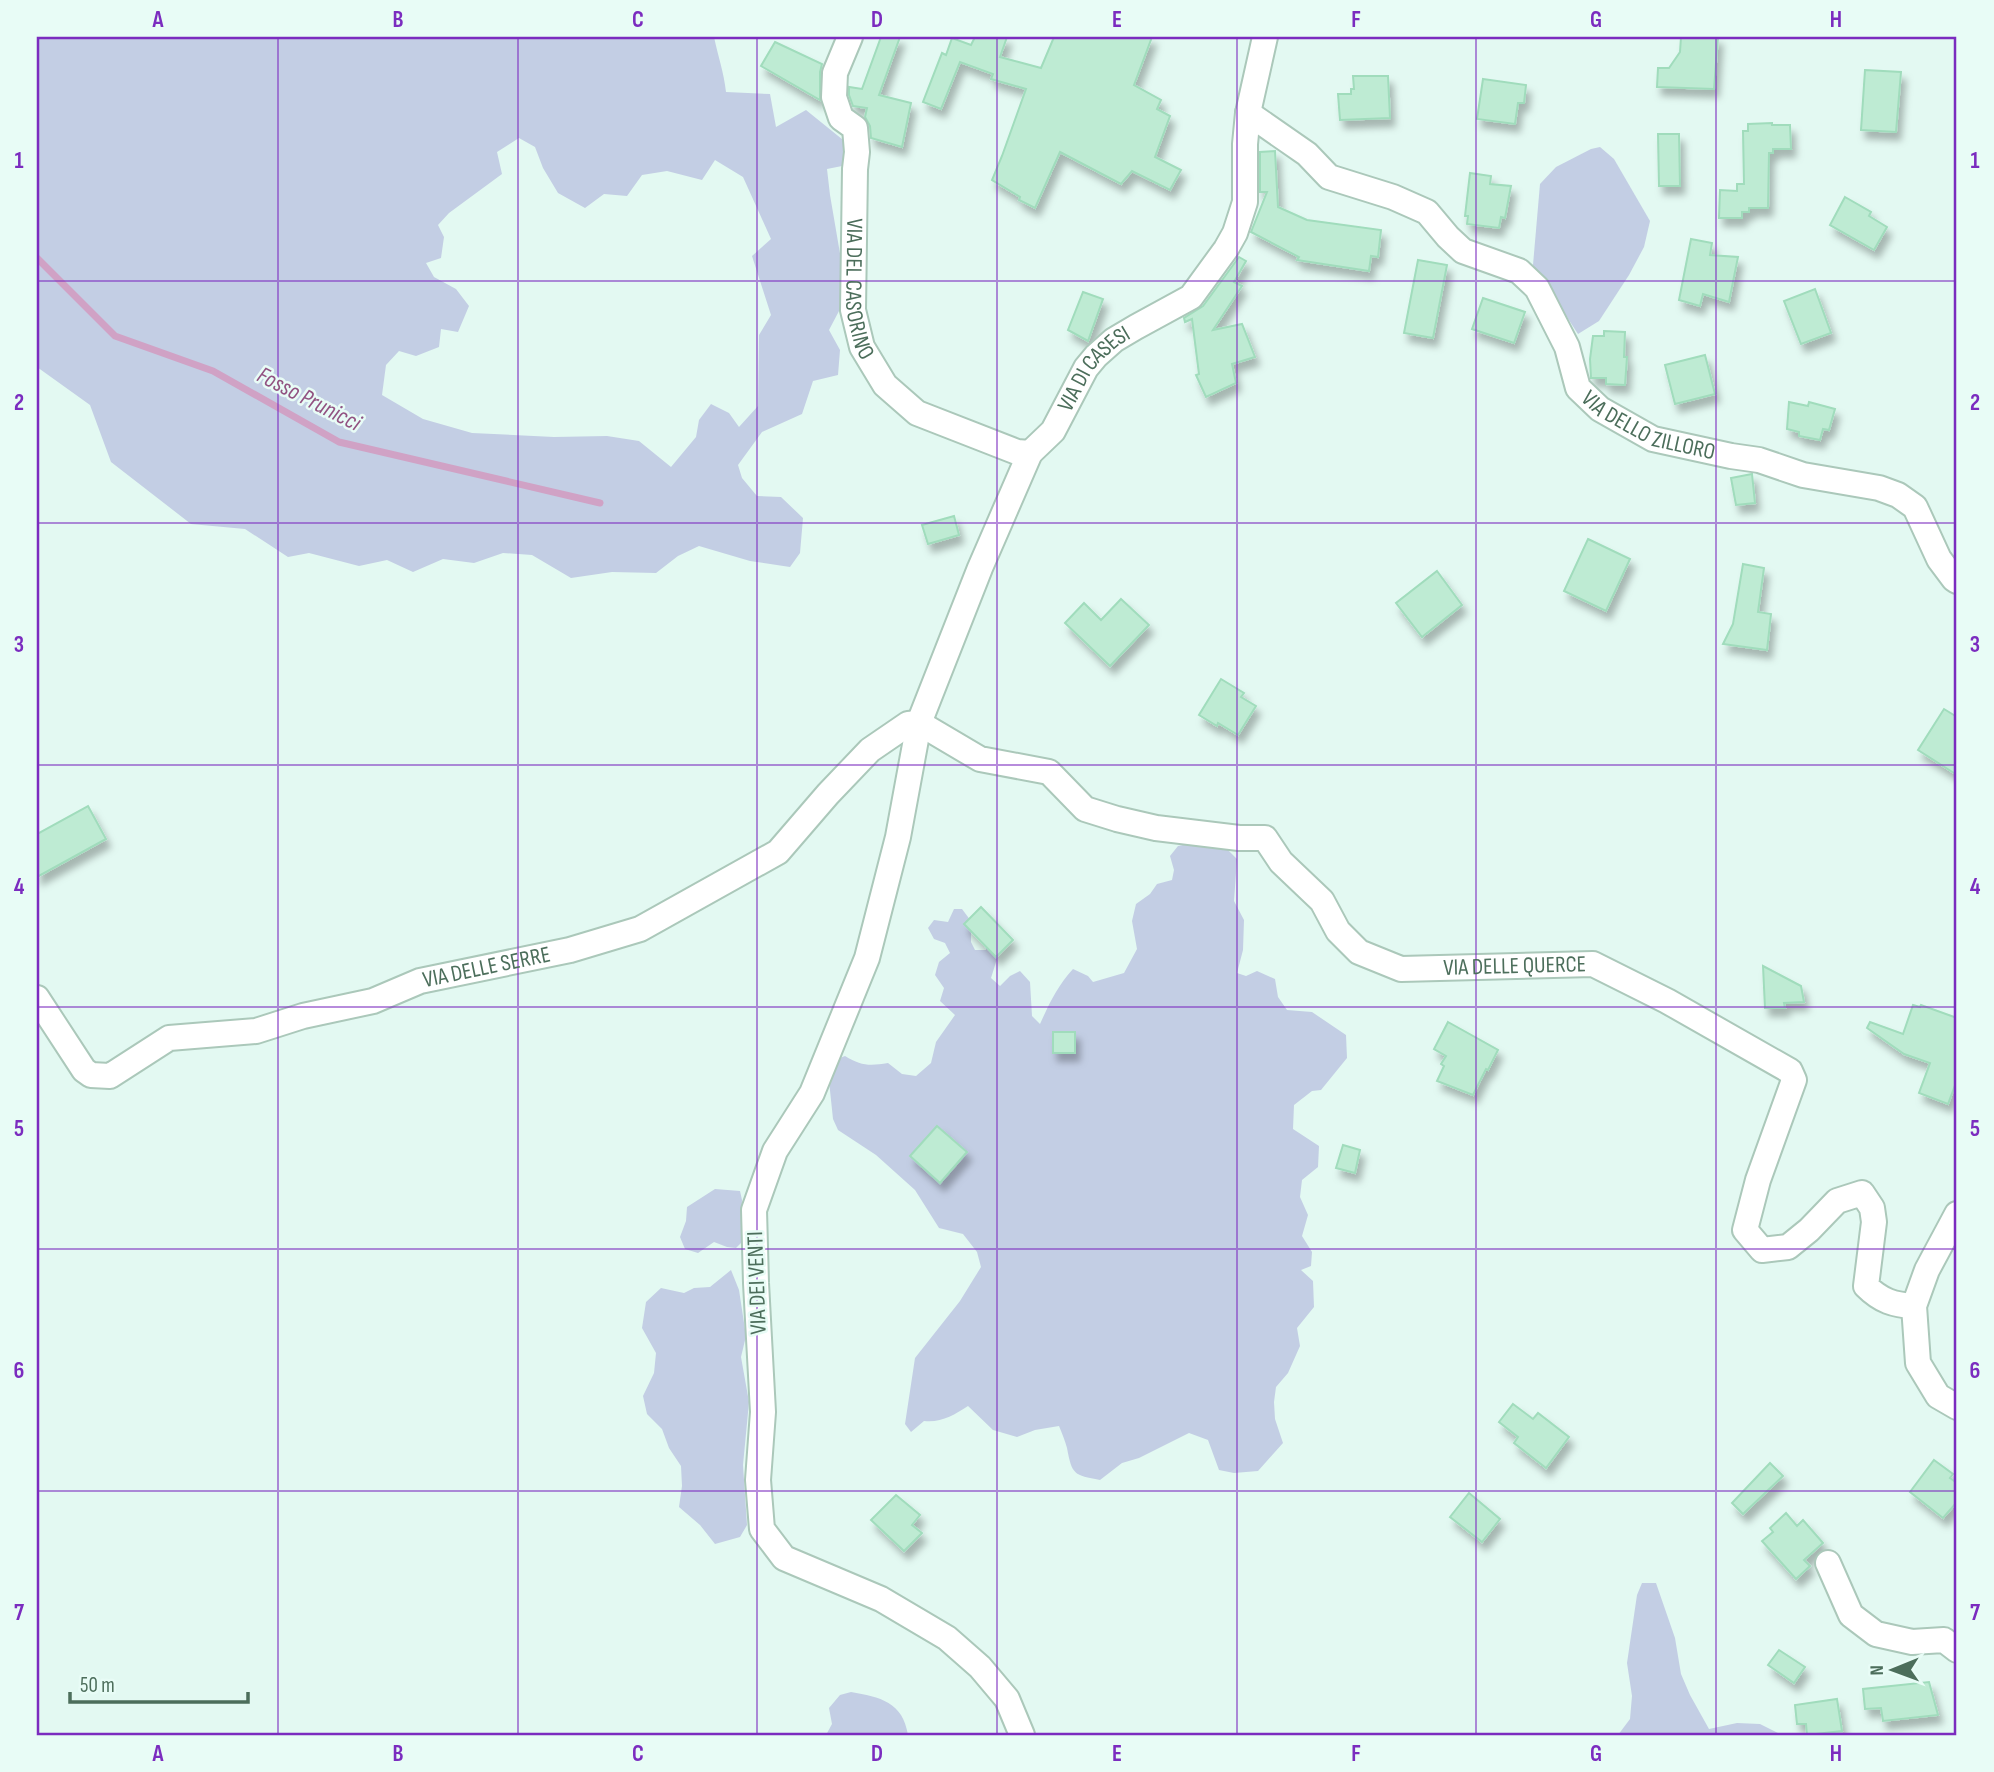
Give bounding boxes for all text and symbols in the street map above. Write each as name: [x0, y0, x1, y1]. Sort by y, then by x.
text: A: [152, 6, 165, 34]
text: B: [393, 6, 404, 34]
text: C: [632, 6, 644, 34]
text: D: [871, 6, 883, 34]
text: E: [1112, 6, 1122, 34]
text: F: [1351, 6, 1361, 34]
text: G: [1590, 6, 1602, 34]
text: H: [1830, 6, 1842, 34]
text: 1: [14, 147, 24, 175]
text: 1: [1970, 147, 1980, 175]
street label: VIA DEL CASORINO: [839, 218, 880, 365]
street label: VIA DI CASESI: [1052, 320, 1135, 416]
water label: Fosso Prunicci: [252, 361, 366, 438]
street label: VIA DELLO ZILLORO: [1575, 384, 1718, 466]
text: 2: [14, 389, 24, 417]
text: 2: [1970, 389, 1980, 417]
text: 3: [14, 631, 24, 659]
text: 3: [1970, 631, 1980, 659]
text: 4: [14, 873, 25, 901]
text: 4: [1970, 873, 1981, 901]
street label: VIA DELLE SERRE: [420, 940, 553, 994]
street label: VIA DELLE QUERCE: [1443, 950, 1586, 982]
text: 5: [14, 1115, 24, 1143]
text: 5: [1970, 1115, 1980, 1143]
street label: VIA DEI VENTI: [741, 1231, 773, 1335]
text: 6: [14, 1357, 24, 1385]
text: 6: [1970, 1357, 1980, 1385]
text: 7: [14, 1599, 24, 1627]
text: 7: [1970, 1599, 1980, 1627]
north arrow: [1857, 1636, 1927, 1706]
scale bar: [70, 1660, 248, 1704]
text: N: [1866, 1665, 1889, 1676]
text: 50 m: [80, 1673, 115, 1698]
text: A: [152, 1740, 165, 1768]
text: B: [393, 1740, 404, 1768]
text: C: [632, 1740, 644, 1768]
text: D: [871, 1740, 883, 1768]
text: E: [1112, 1740, 1122, 1768]
text: F: [1351, 1740, 1361, 1768]
text: G: [1590, 1740, 1602, 1768]
text: H: [1830, 1740, 1842, 1768]

